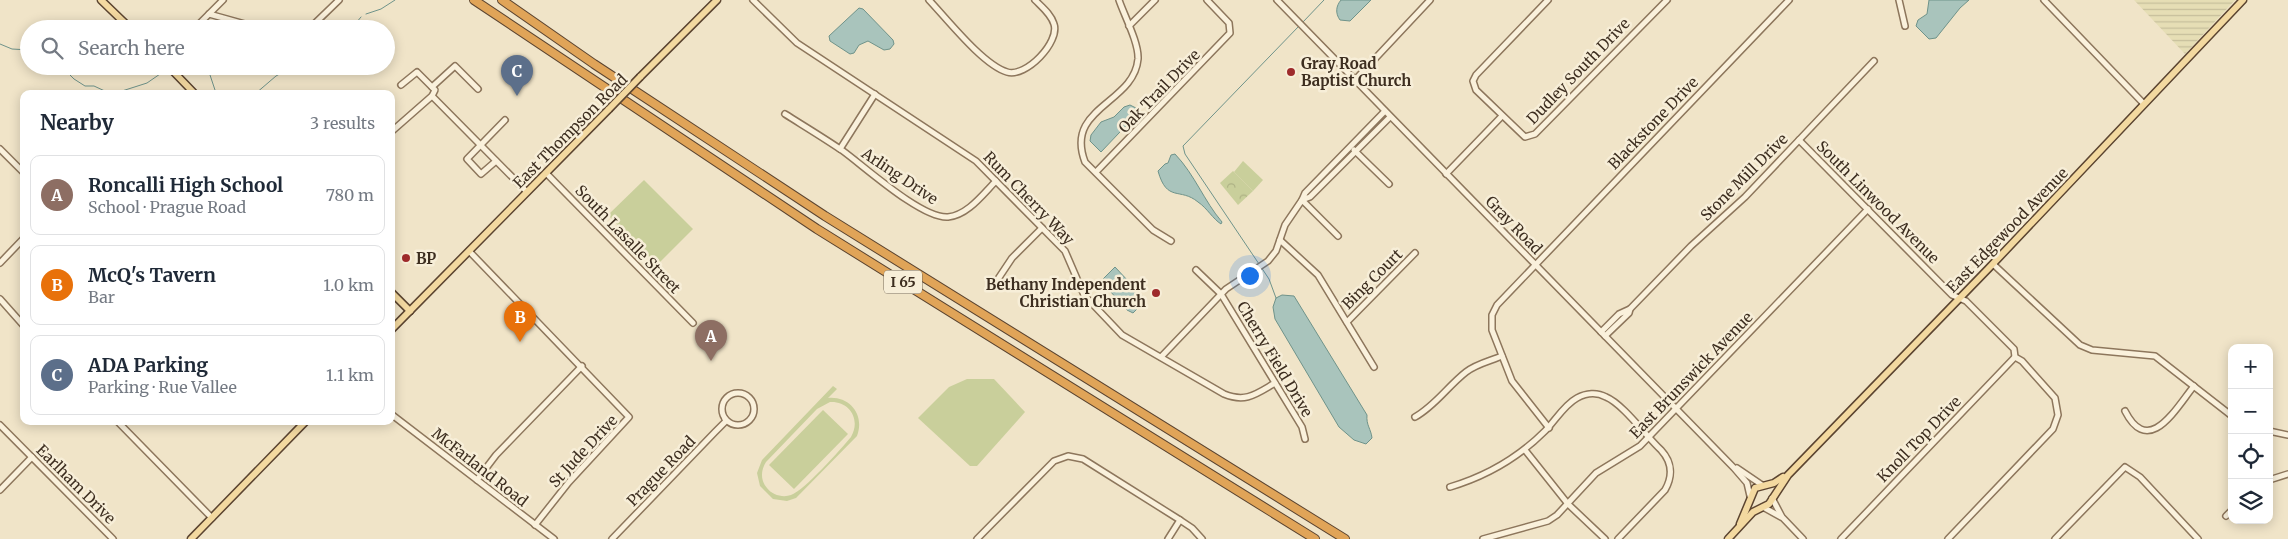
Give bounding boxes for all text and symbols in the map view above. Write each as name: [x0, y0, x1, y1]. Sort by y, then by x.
street label: Dudley South Drive: [1523, 14, 1634, 128]
search box: [20, 20, 395, 75]
icon: search: [38, 34, 66, 62]
text: Search here: [78, 36, 185, 60]
street label: Oak Trail Drive: [1114, 45, 1204, 137]
place label: Gray Road Baptist Church: [1301, 54, 1411, 90]
pin: C: [501, 55, 533, 96]
marker: Gray Road Baptist Church: [1285, 66, 1297, 78]
street label: East Thompson Road: [509, 70, 631, 192]
street label: Blackstone Drive: [1604, 73, 1702, 173]
text: Nearby: [40, 109, 114, 136]
text: 3 results: [310, 113, 375, 133]
street label: Stone Mill Drive: [1696, 129, 1792, 225]
street label: South Linwood Avenue: [1813, 137, 1944, 268]
street label: Arling Drive: [857, 143, 942, 209]
street label: Rum Cherry Way: [980, 147, 1079, 249]
street label: East Edgewood Avenue: [1942, 163, 2072, 297]
text: Roncalli High School: [88, 173, 283, 197]
street label: South Lasalle Street: [571, 181, 685, 297]
text: A: [51, 185, 63, 205]
text: 780 m: [326, 185, 374, 205]
street label: Gray Road: [1482, 192, 1546, 258]
text: School · Prague Road: [88, 197, 246, 217]
street label: Bing Court: [1338, 245, 1406, 313]
place label: BP: [416, 249, 436, 268]
marker: BP: [400, 252, 412, 264]
text: McQ's Tavern: [88, 263, 216, 287]
your location: [1237, 263, 1263, 289]
road number: I 65: [884, 270, 922, 294]
text: B: [51, 275, 63, 295]
text: 1.0 km: [323, 275, 374, 295]
place label: Bethany Independent Christian Church: [986, 275, 1146, 311]
text: Bar: [88, 287, 115, 307]
marker: Bethany Independent Christian Church: [1150, 287, 1162, 299]
street label: Cherry Field Drive: [1233, 298, 1317, 420]
pin: B: [504, 301, 536, 342]
street label: East Brunswick Avenue: [1625, 308, 1757, 442]
pin: A: [695, 320, 727, 361]
map controls: [2228, 344, 2273, 524]
button: +: [2228, 344, 2273, 389]
text: ADA Parking: [88, 353, 208, 377]
text: C: [52, 365, 62, 385]
text: 1.1 km: [326, 365, 374, 385]
text: Parking · Rue Vallee: [88, 377, 237, 397]
button: −: [2228, 389, 2273, 434]
street label: Knoll Top Drive: [1873, 392, 1965, 486]
street label: St Jude Drive: [545, 411, 621, 491]
street label: McFarland Road: [428, 424, 532, 510]
street label: Prague Road: [623, 432, 699, 510]
button: locate: [2228, 434, 2273, 479]
street label: Earlham Drive: [32, 440, 120, 528]
button: layers: [2228, 479, 2273, 524]

